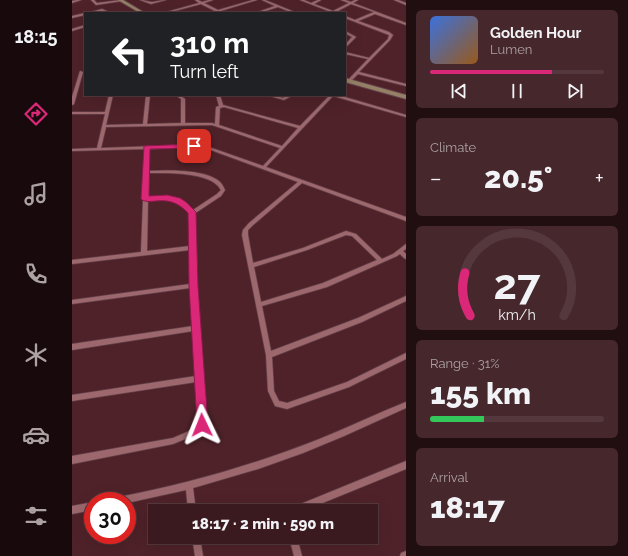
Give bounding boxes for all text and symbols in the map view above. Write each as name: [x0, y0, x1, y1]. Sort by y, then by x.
text: Golden Hour: [490, 24, 581, 42]
text: 18:15: [14, 26, 58, 47]
text: 310 m: [170, 27, 249, 60]
icon: left: [104, 28, 156, 80]
text: Lumen: [490, 42, 532, 57]
text: Turn left: [170, 61, 239, 82]
icon: previous: [448, 80, 470, 102]
icon: pause: [506, 80, 528, 102]
icon: next: [564, 80, 586, 102]
icon: directions: [22, 100, 50, 128]
pin: [177, 129, 211, 163]
icon: arrive: [183, 135, 205, 157]
text: Climate: [430, 140, 476, 155]
text: 20.5°: [484, 160, 553, 195]
text: −: [430, 165, 442, 191]
text: +: [595, 165, 604, 191]
icon: music: [22, 180, 50, 208]
icon: phone: [22, 260, 50, 288]
text: 27: [494, 260, 541, 309]
text: km/h: [498, 307, 536, 323]
icon: climate: [22, 341, 50, 369]
text: Range · 31%: [430, 356, 500, 371]
text: 155 km: [430, 376, 531, 411]
position arrow: [181, 404, 223, 446]
icon: car: [22, 421, 50, 449]
text: Arrival: [430, 470, 468, 485]
text: 18:17: [430, 490, 505, 525]
speed limit sign: 30: [84, 492, 136, 544]
icon: filters: [22, 502, 50, 530]
text: 18:17 · 2 min · 590 m: [192, 515, 334, 533]

